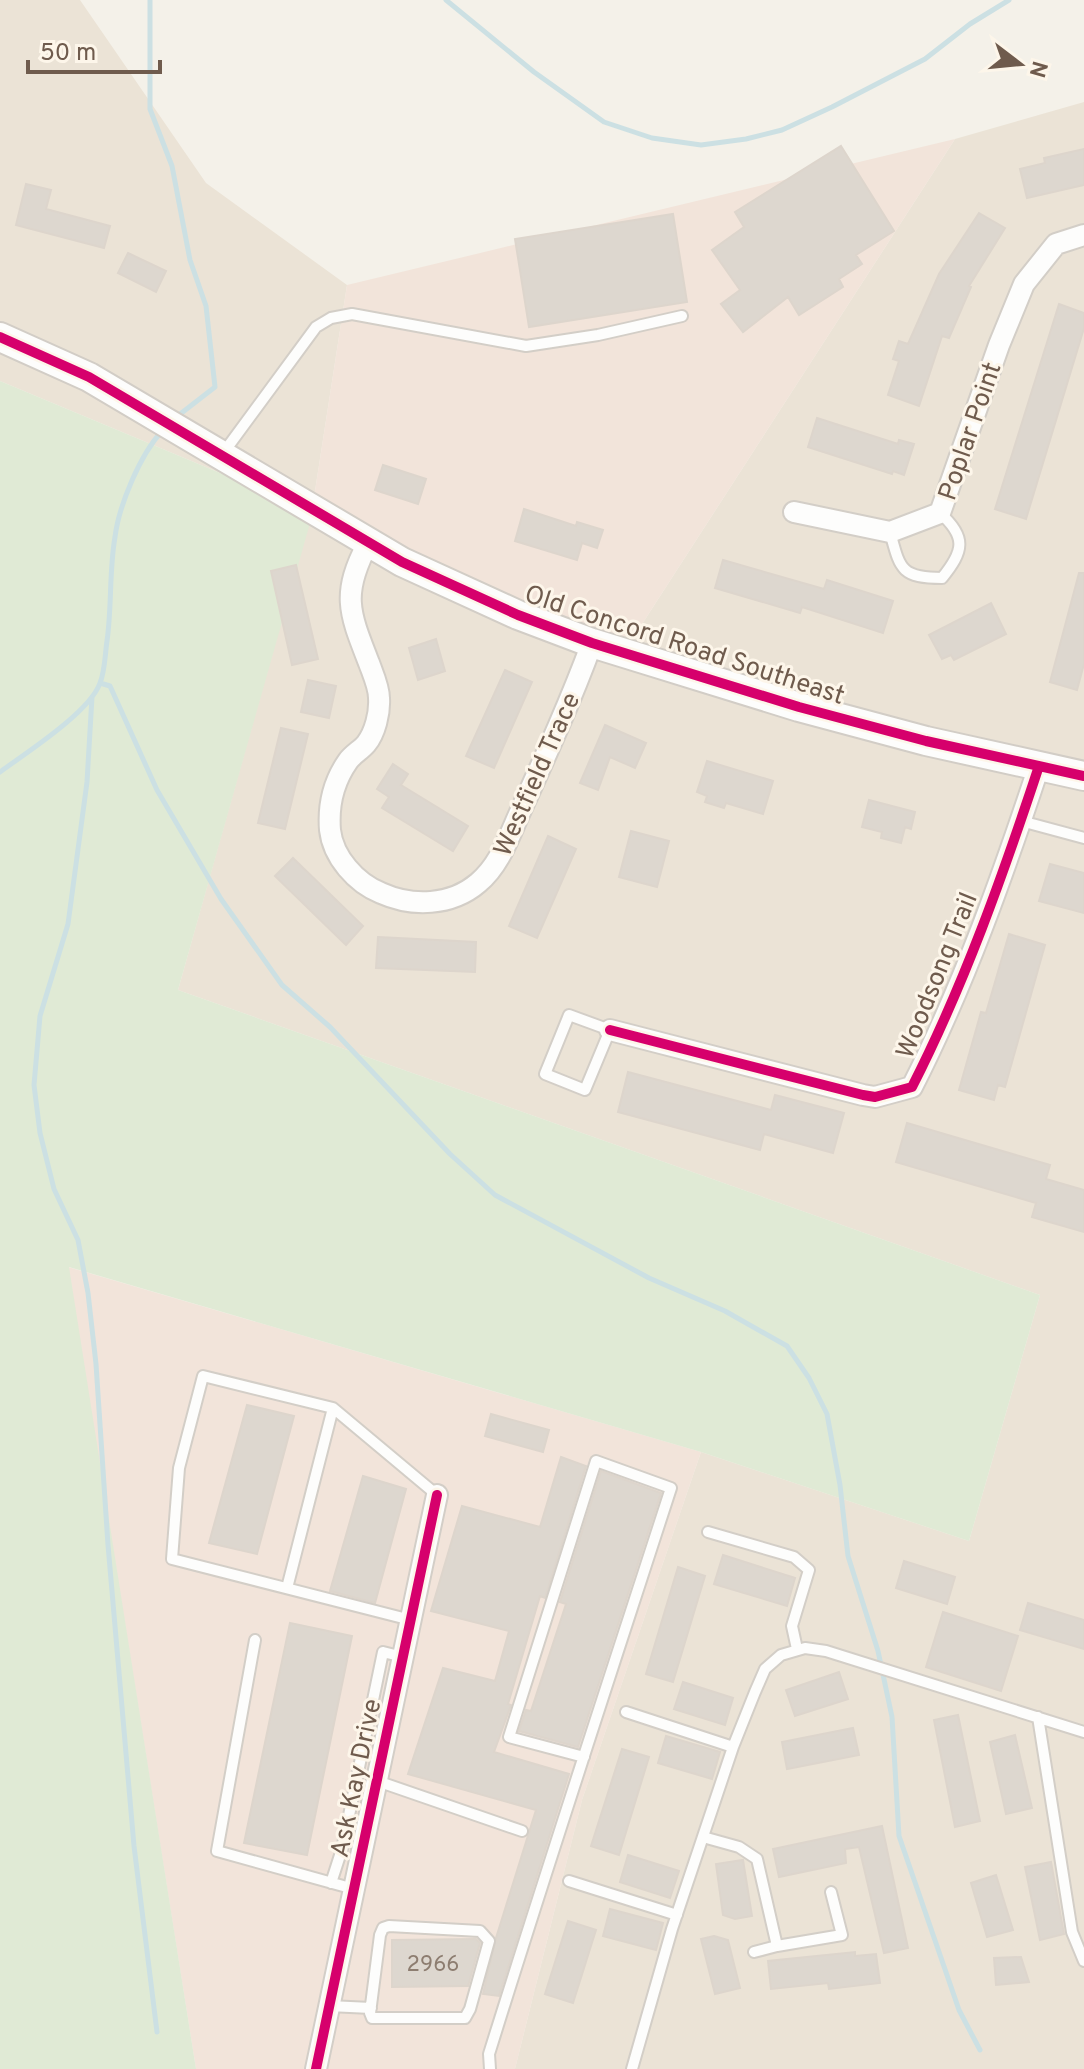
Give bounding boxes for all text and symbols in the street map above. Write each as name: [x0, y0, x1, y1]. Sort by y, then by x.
scale bar: [28, 24, 160, 74]
north arrow: [980, 24, 1060, 104]
text: 50 m: [40, 39, 96, 69]
text: N: [1022, 58, 1052, 80]
street label: Poplar Point: [932, 358, 1010, 505]
street label: Old Concord Road Southeast: [520, 579, 849, 714]
street label: Westfield Trace: [487, 688, 589, 862]
street label: Woodsong Trail: [890, 888, 987, 1064]
street label: Ask Kay Drive: [325, 1696, 390, 1861]
house number: 2966: [407, 1952, 459, 1979]

